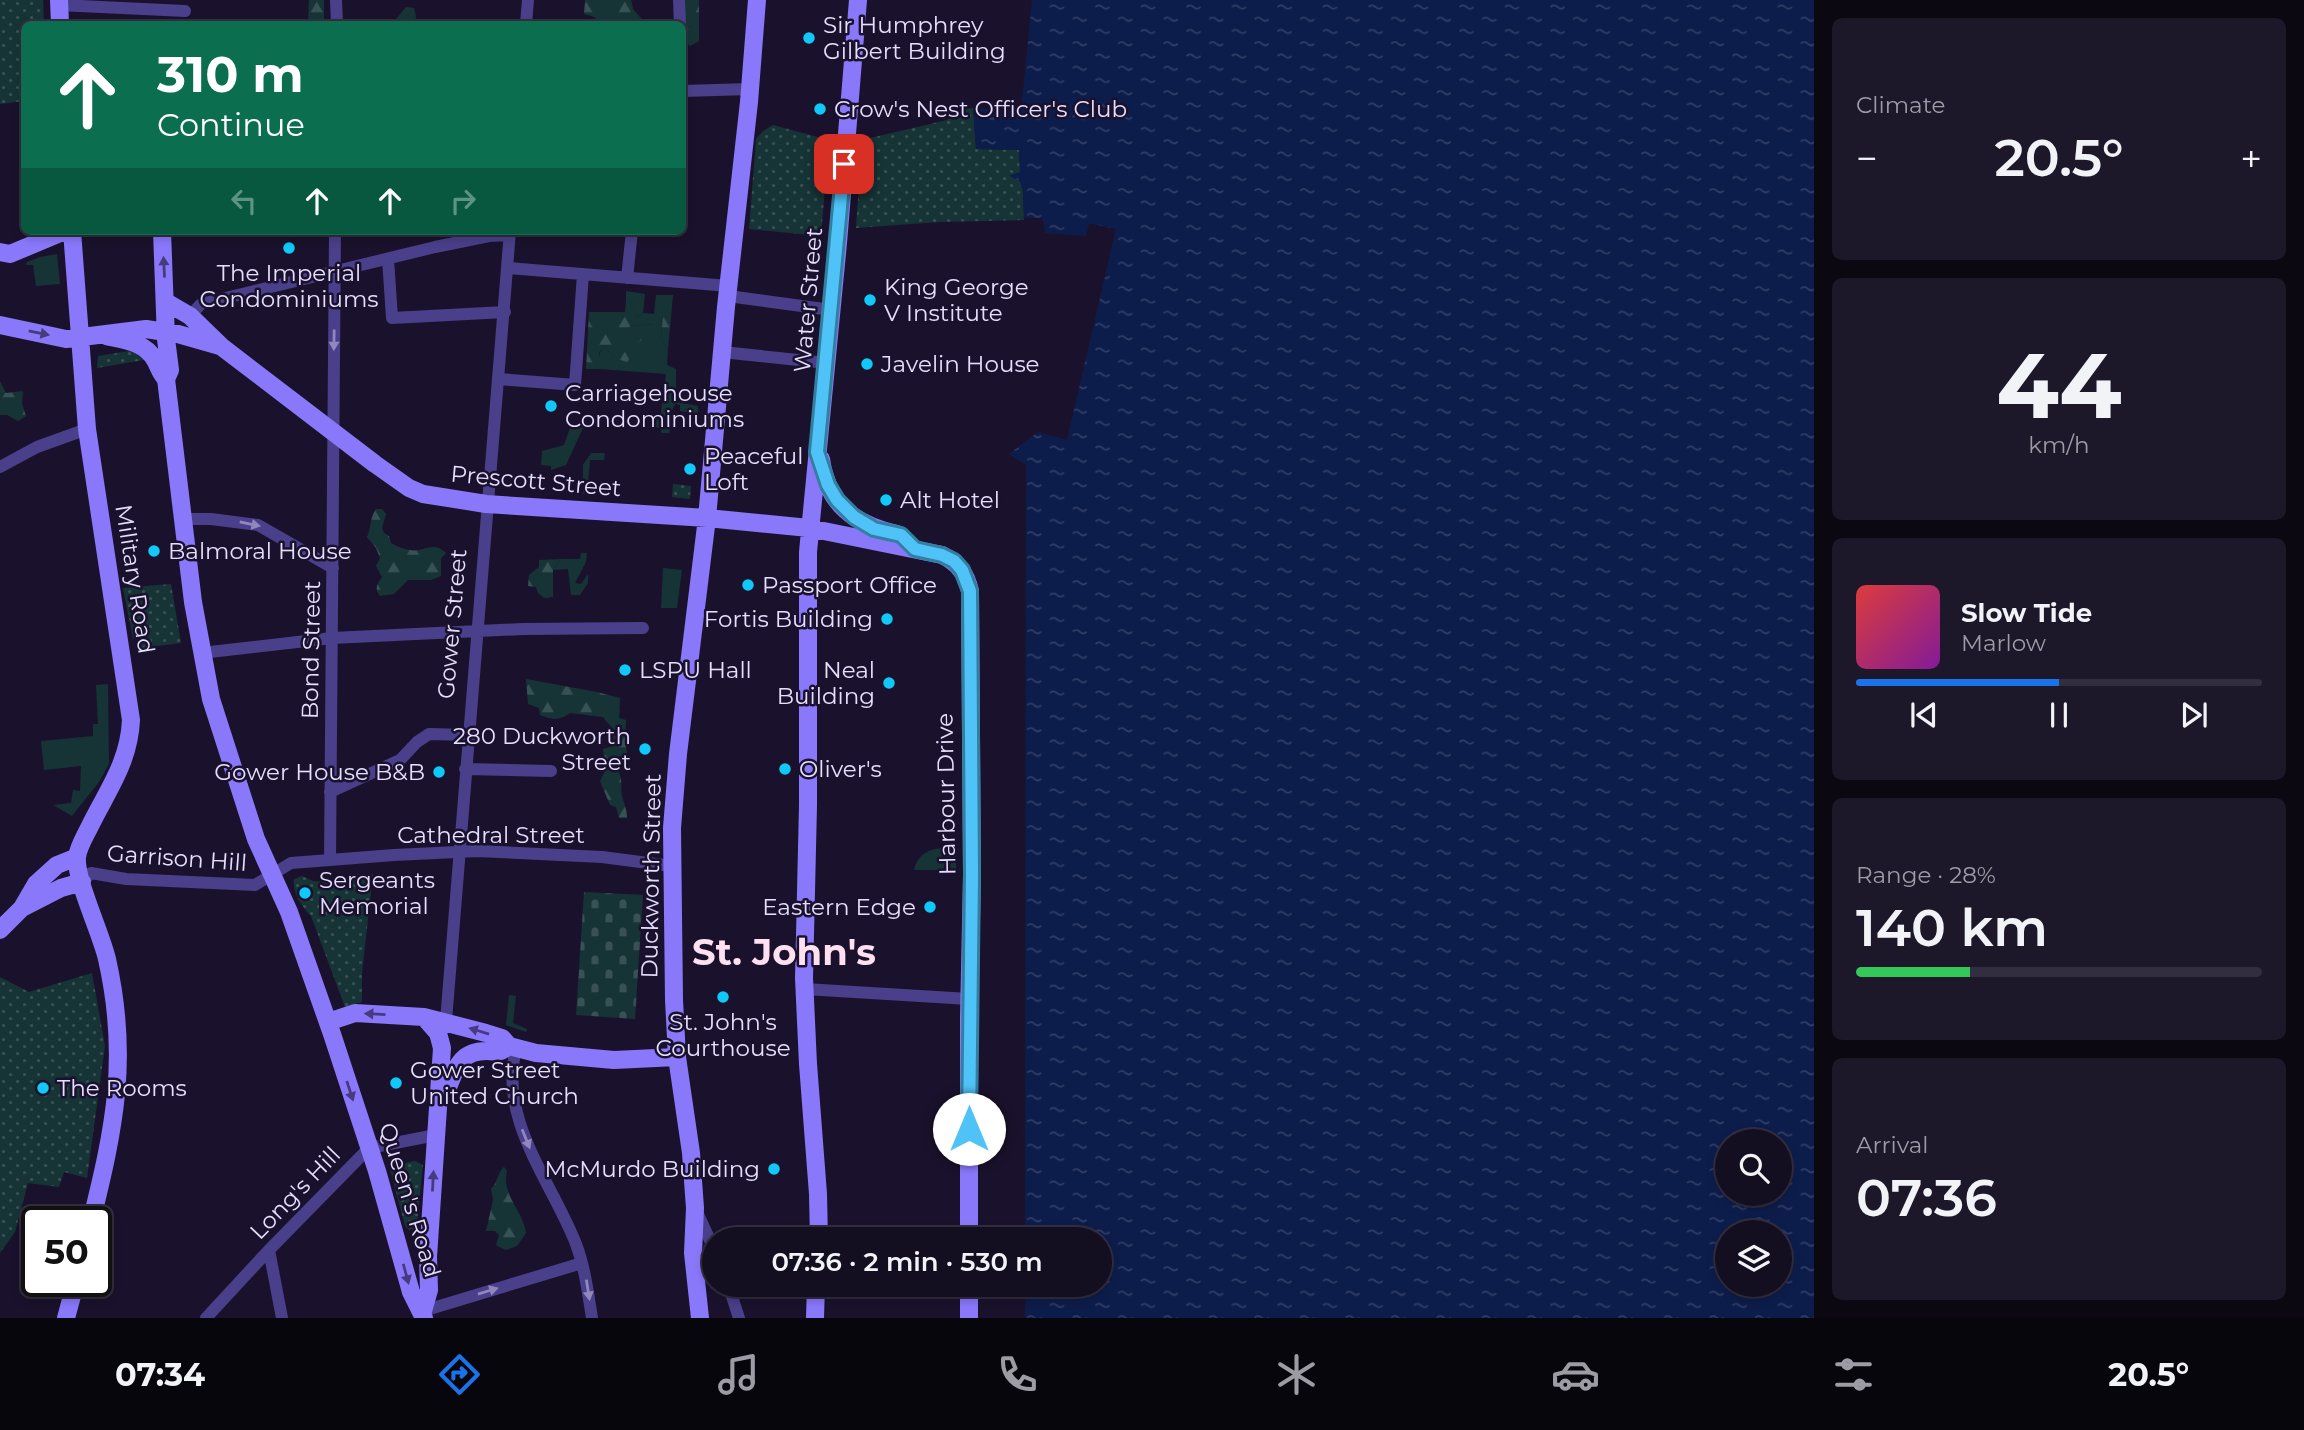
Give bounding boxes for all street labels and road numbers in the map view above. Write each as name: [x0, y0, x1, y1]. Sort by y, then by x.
street label: Water Street: [788, 226, 828, 374]
street label: Prescott Street: [450, 460, 622, 502]
street label: Military Road: [109, 502, 161, 656]
street label: Gower Street: [431, 548, 473, 700]
street label: Bond Street: [296, 581, 326, 719]
street label: Harbour Drive: [931, 713, 961, 875]
street label: Duckworth Street: [635, 773, 667, 979]
street label: Cathedral Street: [397, 821, 585, 849]
street label: Garrison Hill: [106, 839, 248, 877]
street label: Queen's Road: [373, 1119, 447, 1281]
street label: Long's Hill: [244, 1141, 346, 1245]

